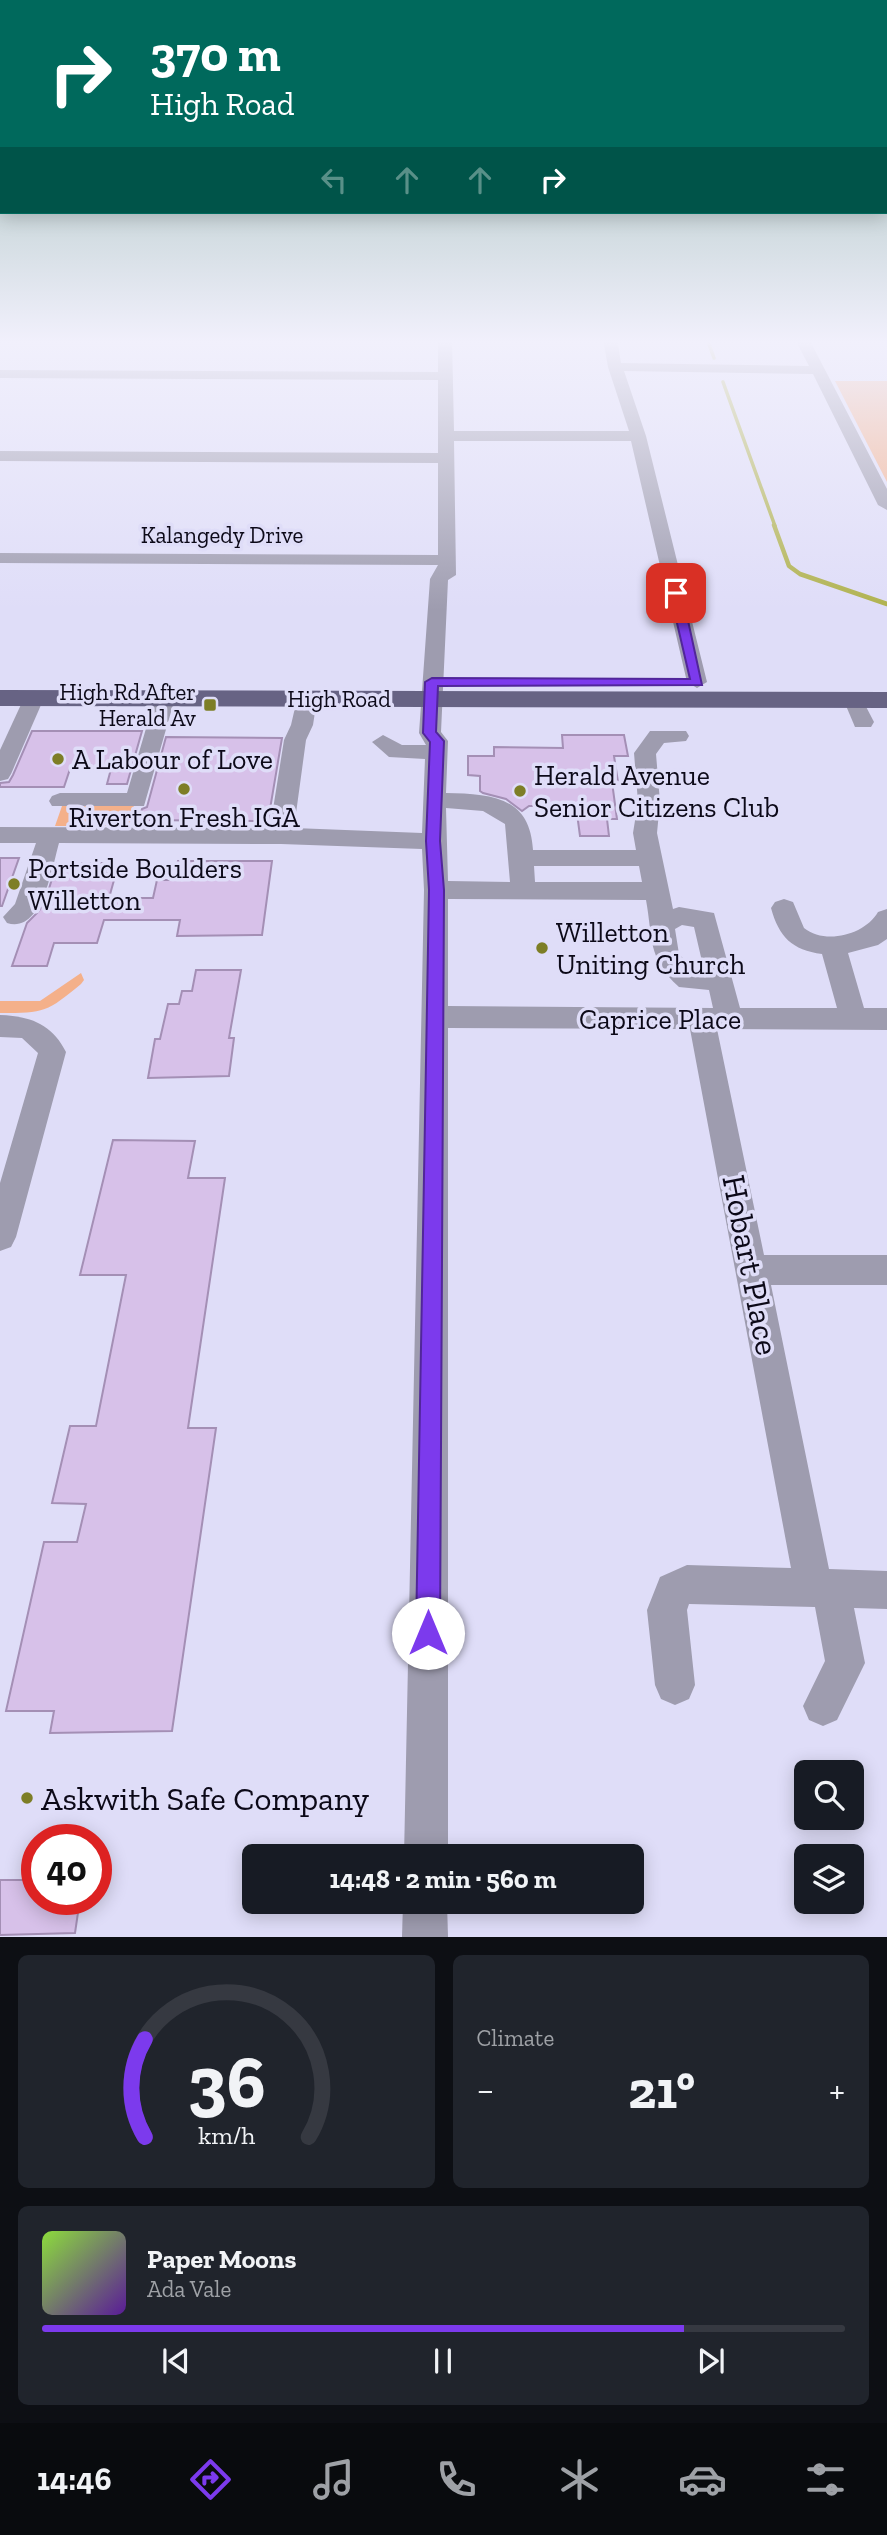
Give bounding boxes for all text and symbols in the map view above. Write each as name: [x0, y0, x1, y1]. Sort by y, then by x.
text: 370 m: [150, 25, 281, 84]
icon: right: [35, 28, 126, 119]
text: High Road: [150, 85, 294, 123]
icon: left: [315, 161, 353, 199]
icon: ahead: [388, 161, 426, 199]
icon: ahead: [461, 161, 499, 199]
icon: right: [534, 161, 572, 199]
street label: Kalangedy Drive: [141, 521, 303, 549]
pin: [646, 563, 706, 623]
icon: arrive: [657, 574, 695, 612]
place label: High Rd After Herald Av: [59, 678, 196, 732]
street label: High Road: [287, 685, 391, 713]
marker: High Rd After Herald Av: [202, 697, 218, 713]
place label: A Labour of Love: [72, 743, 273, 776]
marker: A Labour of Love: [50, 751, 66, 767]
place label: Herald Avenue Senior Citizens Club: [534, 759, 779, 824]
marker: Riverton Fresh IGA: [176, 781, 192, 797]
marker: Herald Avenue Senior Citizens Club: [512, 783, 528, 799]
place label: Riverton Fresh IGA: [68, 801, 300, 834]
place label: Portside Boulders Willetton: [28, 852, 242, 917]
marker: Portside Boulders Willetton: [6, 876, 22, 892]
place label: Willetton Uniting Church: [556, 916, 745, 981]
marker: Willetton Uniting Church: [534, 940, 550, 956]
street label: Caprice Place: [579, 1003, 741, 1036]
street label: Hobart Place: [714, 1172, 788, 1358]
position arrow: [391, 1596, 465, 1670]
map controls: [794, 1760, 864, 1914]
button: search: [794, 1760, 864, 1830]
place label: Askwith Safe Company: [41, 1779, 369, 1818]
marker: Askwith Safe Company: [19, 1790, 35, 1806]
speed limit sign: 40: [21, 1824, 112, 1915]
button: layers: [794, 1844, 864, 1914]
text: 14:48 · 2 min · 560 m: [330, 1863, 556, 1895]
text: Climate: [477, 2024, 554, 2052]
text: 36: [187, 2039, 265, 2127]
text: 21°: [628, 2059, 695, 2121]
text: −: [477, 2067, 494, 2113]
text: +: [829, 2067, 845, 2113]
text: km/h: [198, 2120, 255, 2150]
text: Paper Moons: [147, 2243, 296, 2275]
text: Ada Vale: [147, 2275, 231, 2303]
icon: previous: [157, 2342, 195, 2380]
icon: pause: [424, 2342, 462, 2380]
icon: next: [692, 2342, 730, 2380]
icon: directions: [186, 2455, 235, 2504]
icon: music: [309, 2455, 358, 2504]
icon: phone: [432, 2455, 481, 2504]
icon: climate: [555, 2455, 604, 2504]
icon: car: [678, 2455, 727, 2504]
icon: filters: [801, 2455, 850, 2504]
text: 14:46: [37, 2460, 112, 2498]

